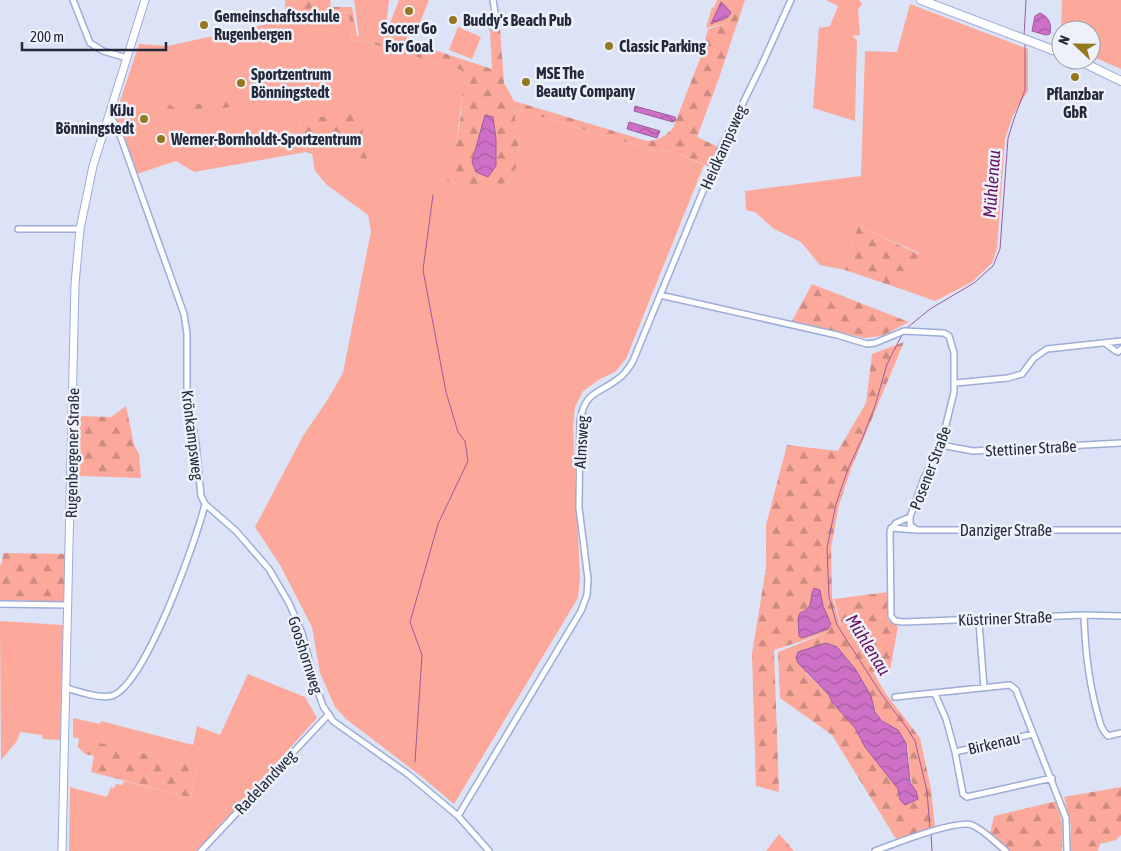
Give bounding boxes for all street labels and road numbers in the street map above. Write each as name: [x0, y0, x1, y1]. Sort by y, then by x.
street label: Heidkampsweg: [696, 102, 751, 192]
street label: Rugenbergener Straße: [62, 388, 83, 518]
street label: Krönkampsweg: [178, 389, 207, 481]
street label: Almsweg: [571, 415, 592, 469]
street label: Posener Straße: [906, 424, 954, 512]
street label: Stettiner Straße: [985, 437, 1077, 459]
street label: Danziger Straße: [960, 521, 1052, 540]
street label: Küstriner Straße: [958, 607, 1052, 629]
street label: Gooshornweg: [284, 614, 327, 696]
street label: Birkenau: [966, 728, 1022, 758]
street label: Radelandweg: [231, 746, 300, 818]

